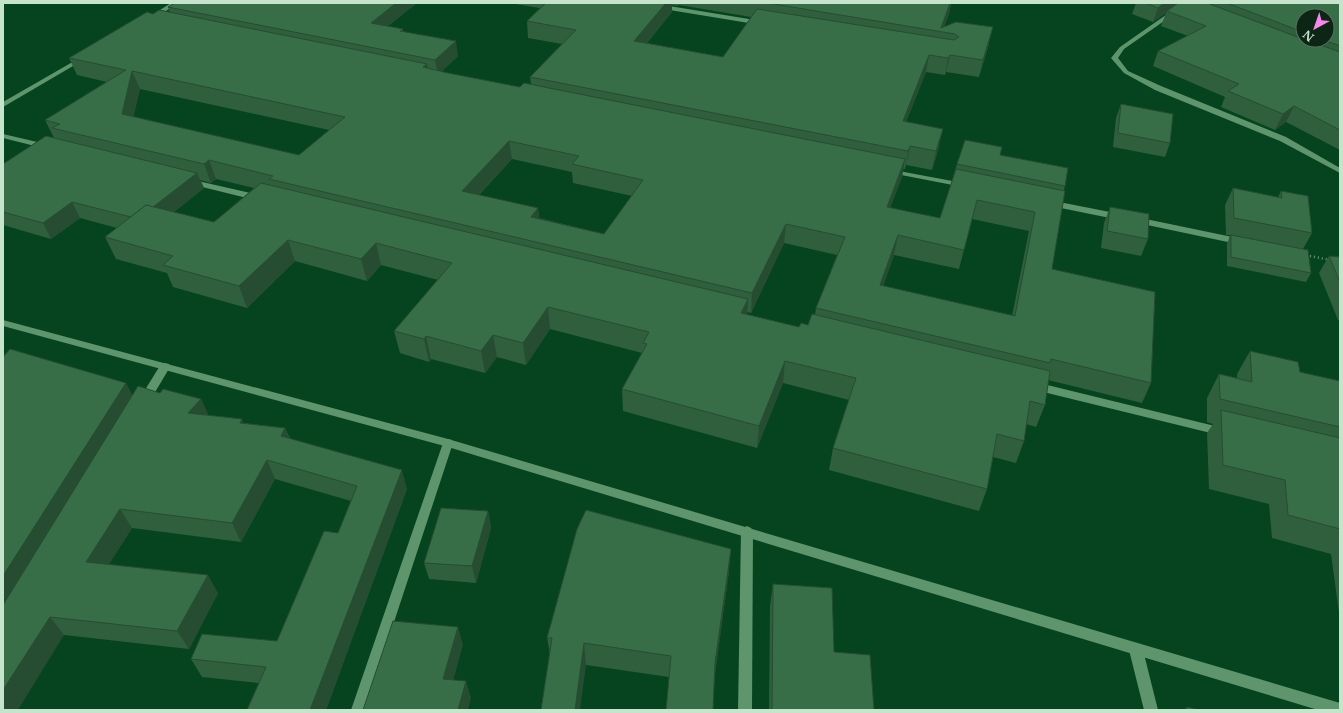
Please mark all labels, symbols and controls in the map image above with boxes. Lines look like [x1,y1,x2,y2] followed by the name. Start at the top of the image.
[1295,8,1335,48] north arrow
[1300,27,1317,44] text: N

